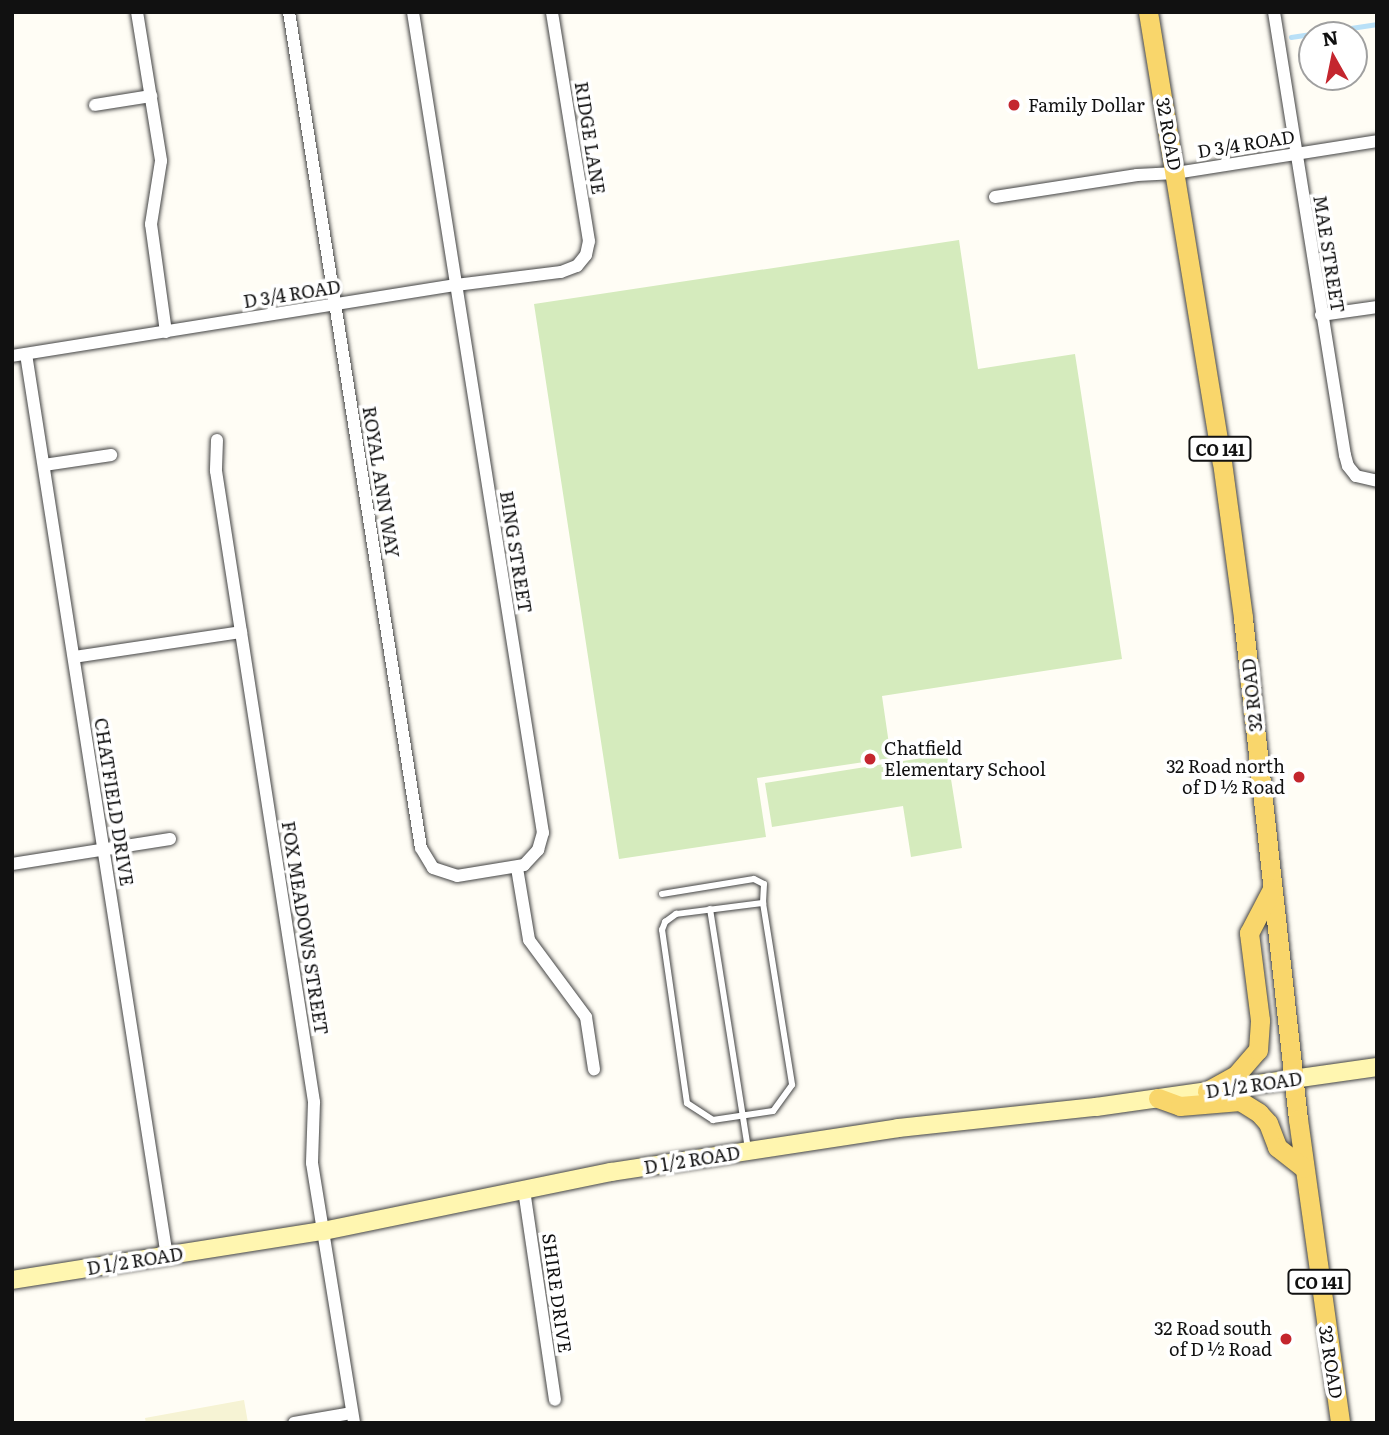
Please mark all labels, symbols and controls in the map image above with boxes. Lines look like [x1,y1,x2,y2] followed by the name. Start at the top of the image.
[1298,21,1368,91] north arrow
[1320,22,1340,52] text: N
[570,80,610,196] street label: RIDGE LANE
[1028,94,1145,116] place label: Family Dollar
[1152,96,1186,172] street label: 32 ROAD
[1006,97,1022,113] marker: Family Dollar
[1196,126,1296,162] street label: D 3/4 ROAD
[1309,194,1349,314] street label: MAE STREET
[242,276,342,312] street label: D 3/4 ROAD
[358,405,404,559] street label: ROYAL ANN WAY
[1187,436,1253,462] road number: CO 141
[496,489,536,615] street label: BING STREET
[1237,657,1267,733] street label: 32 ROAD
[90,716,138,888] street label: CHATFIELD DRIVE
[884,738,1046,780] place label: Chatfield Elementary School
[862,751,878,767] marker: Chatfield Elementary School
[1166,756,1285,798] place label: 32 Road north of D ½ Road
[1291,769,1307,785] marker: 32 Road north of D ½ Road
[277,819,333,1037] street label: FOX MEADOWS STREET
[1204,1068,1304,1102] street label: D 1/2 ROAD
[642,1142,742,1178] street label: D 1/2 ROAD
[538,1232,576,1354] street label: SHIRE DRIVE
[85,1243,185,1279] street label: D 1/2 ROAD
[1286,1270,1352,1294] road number: CO 141
[1154,1318,1272,1360] place label: 32 Road south of D ½ Road
[1315,1324,1347,1400] street label: 32 ROAD
[1278,1331,1294,1347] marker: 32 Road south of D ½ Road

